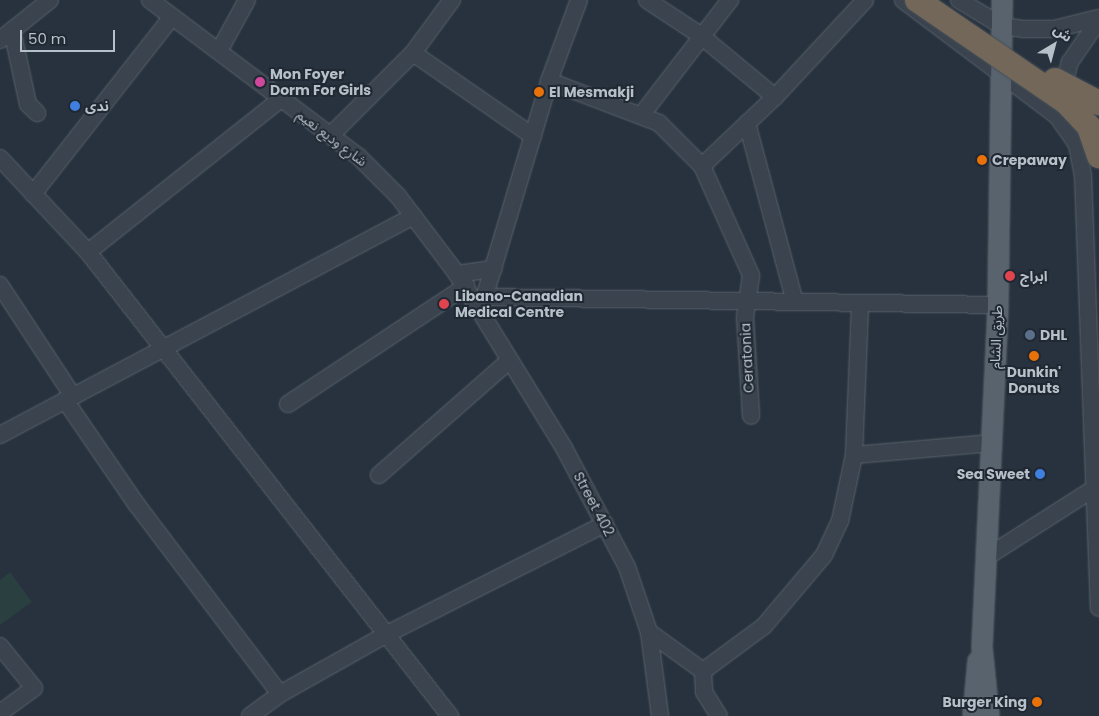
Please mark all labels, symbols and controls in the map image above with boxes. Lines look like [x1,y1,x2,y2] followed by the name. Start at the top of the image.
[1049,19,1077,47] text: ش
[22,20,118,52] scale bar
[1029,20,1079,70] north arrow
[28,28,66,49] text: 50 m
[270,66,371,98] place label: Mon Foyer Dorm For Girls
[254,76,266,88] marker: Mon Foyer Dorm For Girls
[549,84,634,100] place label: El Mesmakji
[533,86,545,98] marker: El Mesmakji
[85,98,109,114] place label: ندى
[69,100,81,112] marker: ندى
[294,106,370,170] street label: شارع وديع نعيم
[992,152,1067,168] place label: Crepaway
[976,154,988,166] marker: Crepaway
[1020,268,1048,284] place label: ابراج
[1004,270,1016,282] marker: ابراج
[455,288,583,321] place label: Libano-Canadian Medical Centre
[437,297,451,311] marker: Libano-Canadian Medical Centre
[986,305,1006,369] street label: طريق الشام
[737,323,757,393] street label: Ceratonia
[1040,327,1067,343] place label: DHL
[1024,329,1036,341] marker: DHL
[1028,350,1040,362] marker: Dunkin' Donuts
[1007,364,1061,397] place label: Dunkin' Donuts
[957,466,1030,482] place label: Sea Sweet
[1034,468,1046,480] marker: Sea Sweet
[570,469,618,539] street label: Street 402
[942,694,1027,710] place label: Burger King
[1031,696,1043,708] marker: Burger King

